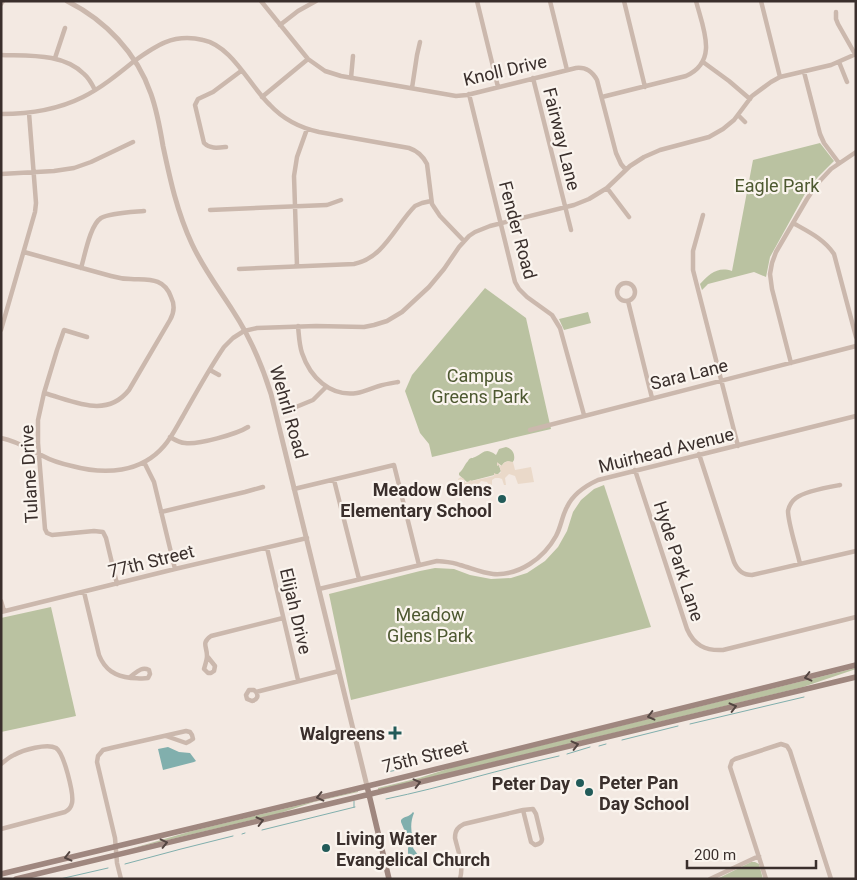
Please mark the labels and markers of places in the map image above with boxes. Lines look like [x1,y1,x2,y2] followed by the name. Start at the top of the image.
[340,479,492,521] place label: Meadow Glens Elementary School
[496,493,508,505] marker: Meadow Glens Elementary School
[300,723,385,744] place label: Walgreens
[389,727,401,739] marker: Walgreens
[599,772,689,814] place label: Peter Pan Day School
[492,773,571,794] place label: Peter Day
[574,777,586,789] marker: Peter Day
[583,786,595,798] marker: Peter Pan Day School
[336,828,490,870] place label: Living Water Evangelical Church
[320,842,332,854] marker: Living Water Evangelical Church

